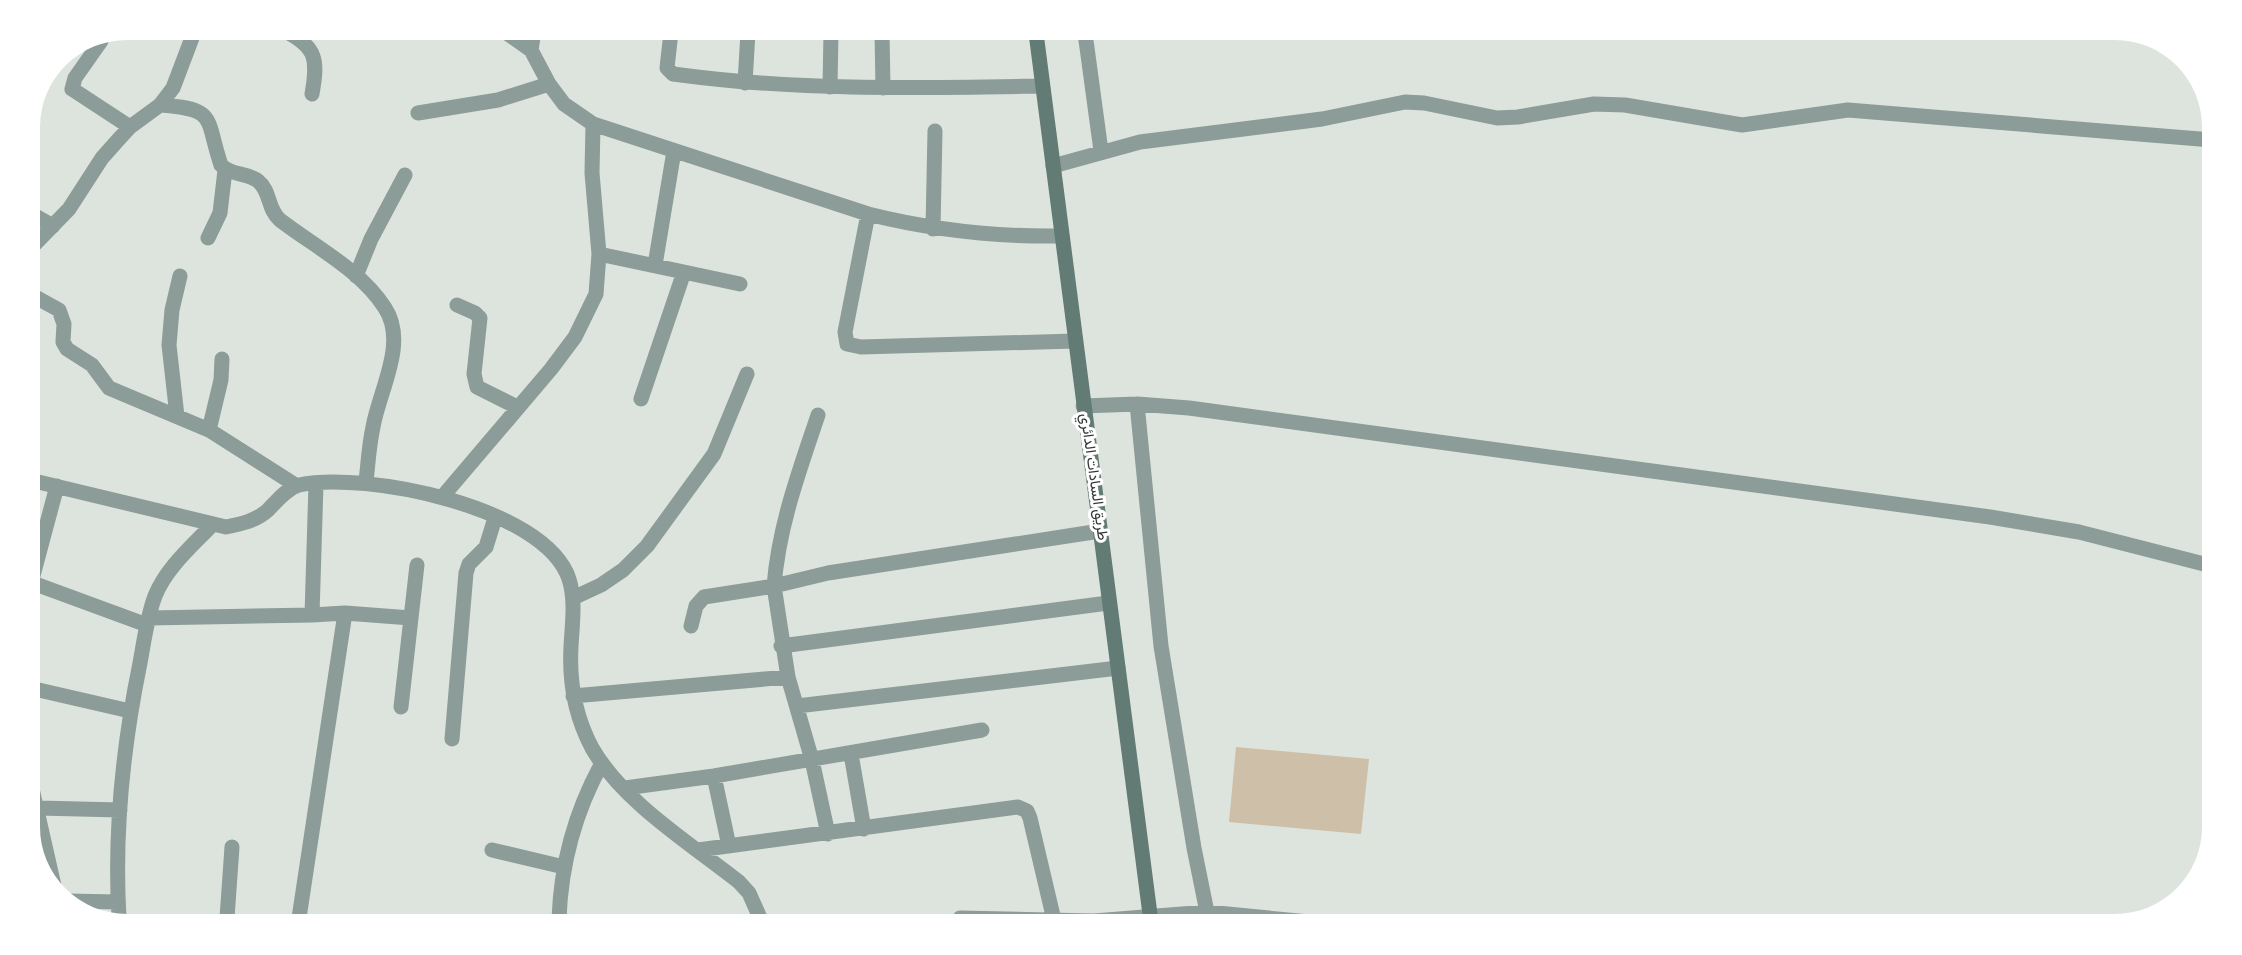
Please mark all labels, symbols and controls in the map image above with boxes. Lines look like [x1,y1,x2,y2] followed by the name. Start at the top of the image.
[1073,412,1113,542] street label: طريق السادات الدائري

